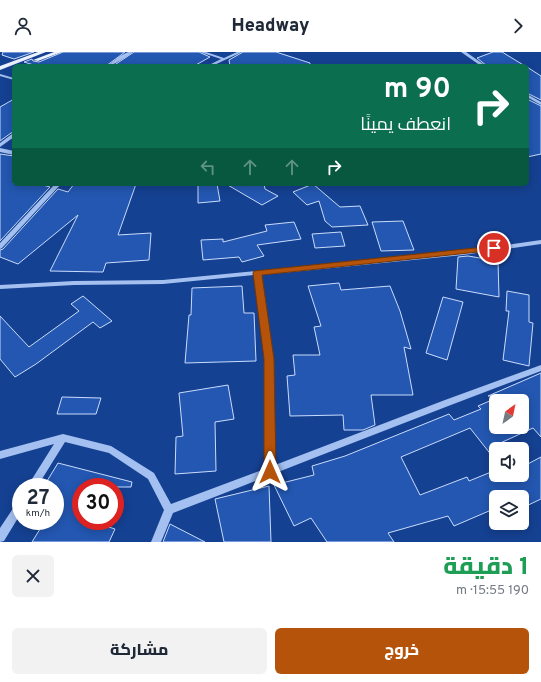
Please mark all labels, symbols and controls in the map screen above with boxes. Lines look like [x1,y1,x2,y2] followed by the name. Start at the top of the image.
[12,15,34,37] icon: person
[232,15,309,38] text: Headway
[507,15,529,37] icon: forward
[384,72,451,108] text: 90 m
[465,80,517,132] icon: right
[360,114,451,137] text: انعطف يمينًا
[197,156,219,178] icon: left
[239,156,261,178] icon: ahead
[281,156,303,178] icon: ahead
[323,156,345,178] icon: right
[477,231,511,265] pin
[483,237,505,259] icon: arrive
[489,394,529,434] north arrow
[489,394,529,530] map controls
[489,442,529,482] button: sound
[249,451,291,493] position arrow
[72,478,124,530] speed limit sign: 30
[27,486,49,512] text: 27
[489,490,529,530] button: layers
[26,507,50,520] text: km/h
[443,553,529,583] text: 1 دقيقة
[12,555,54,597] button: close
[456,583,529,599] text: 190 m · 15:55
[12,628,267,674] button: مشاركة
[275,628,529,674] button: خروج

